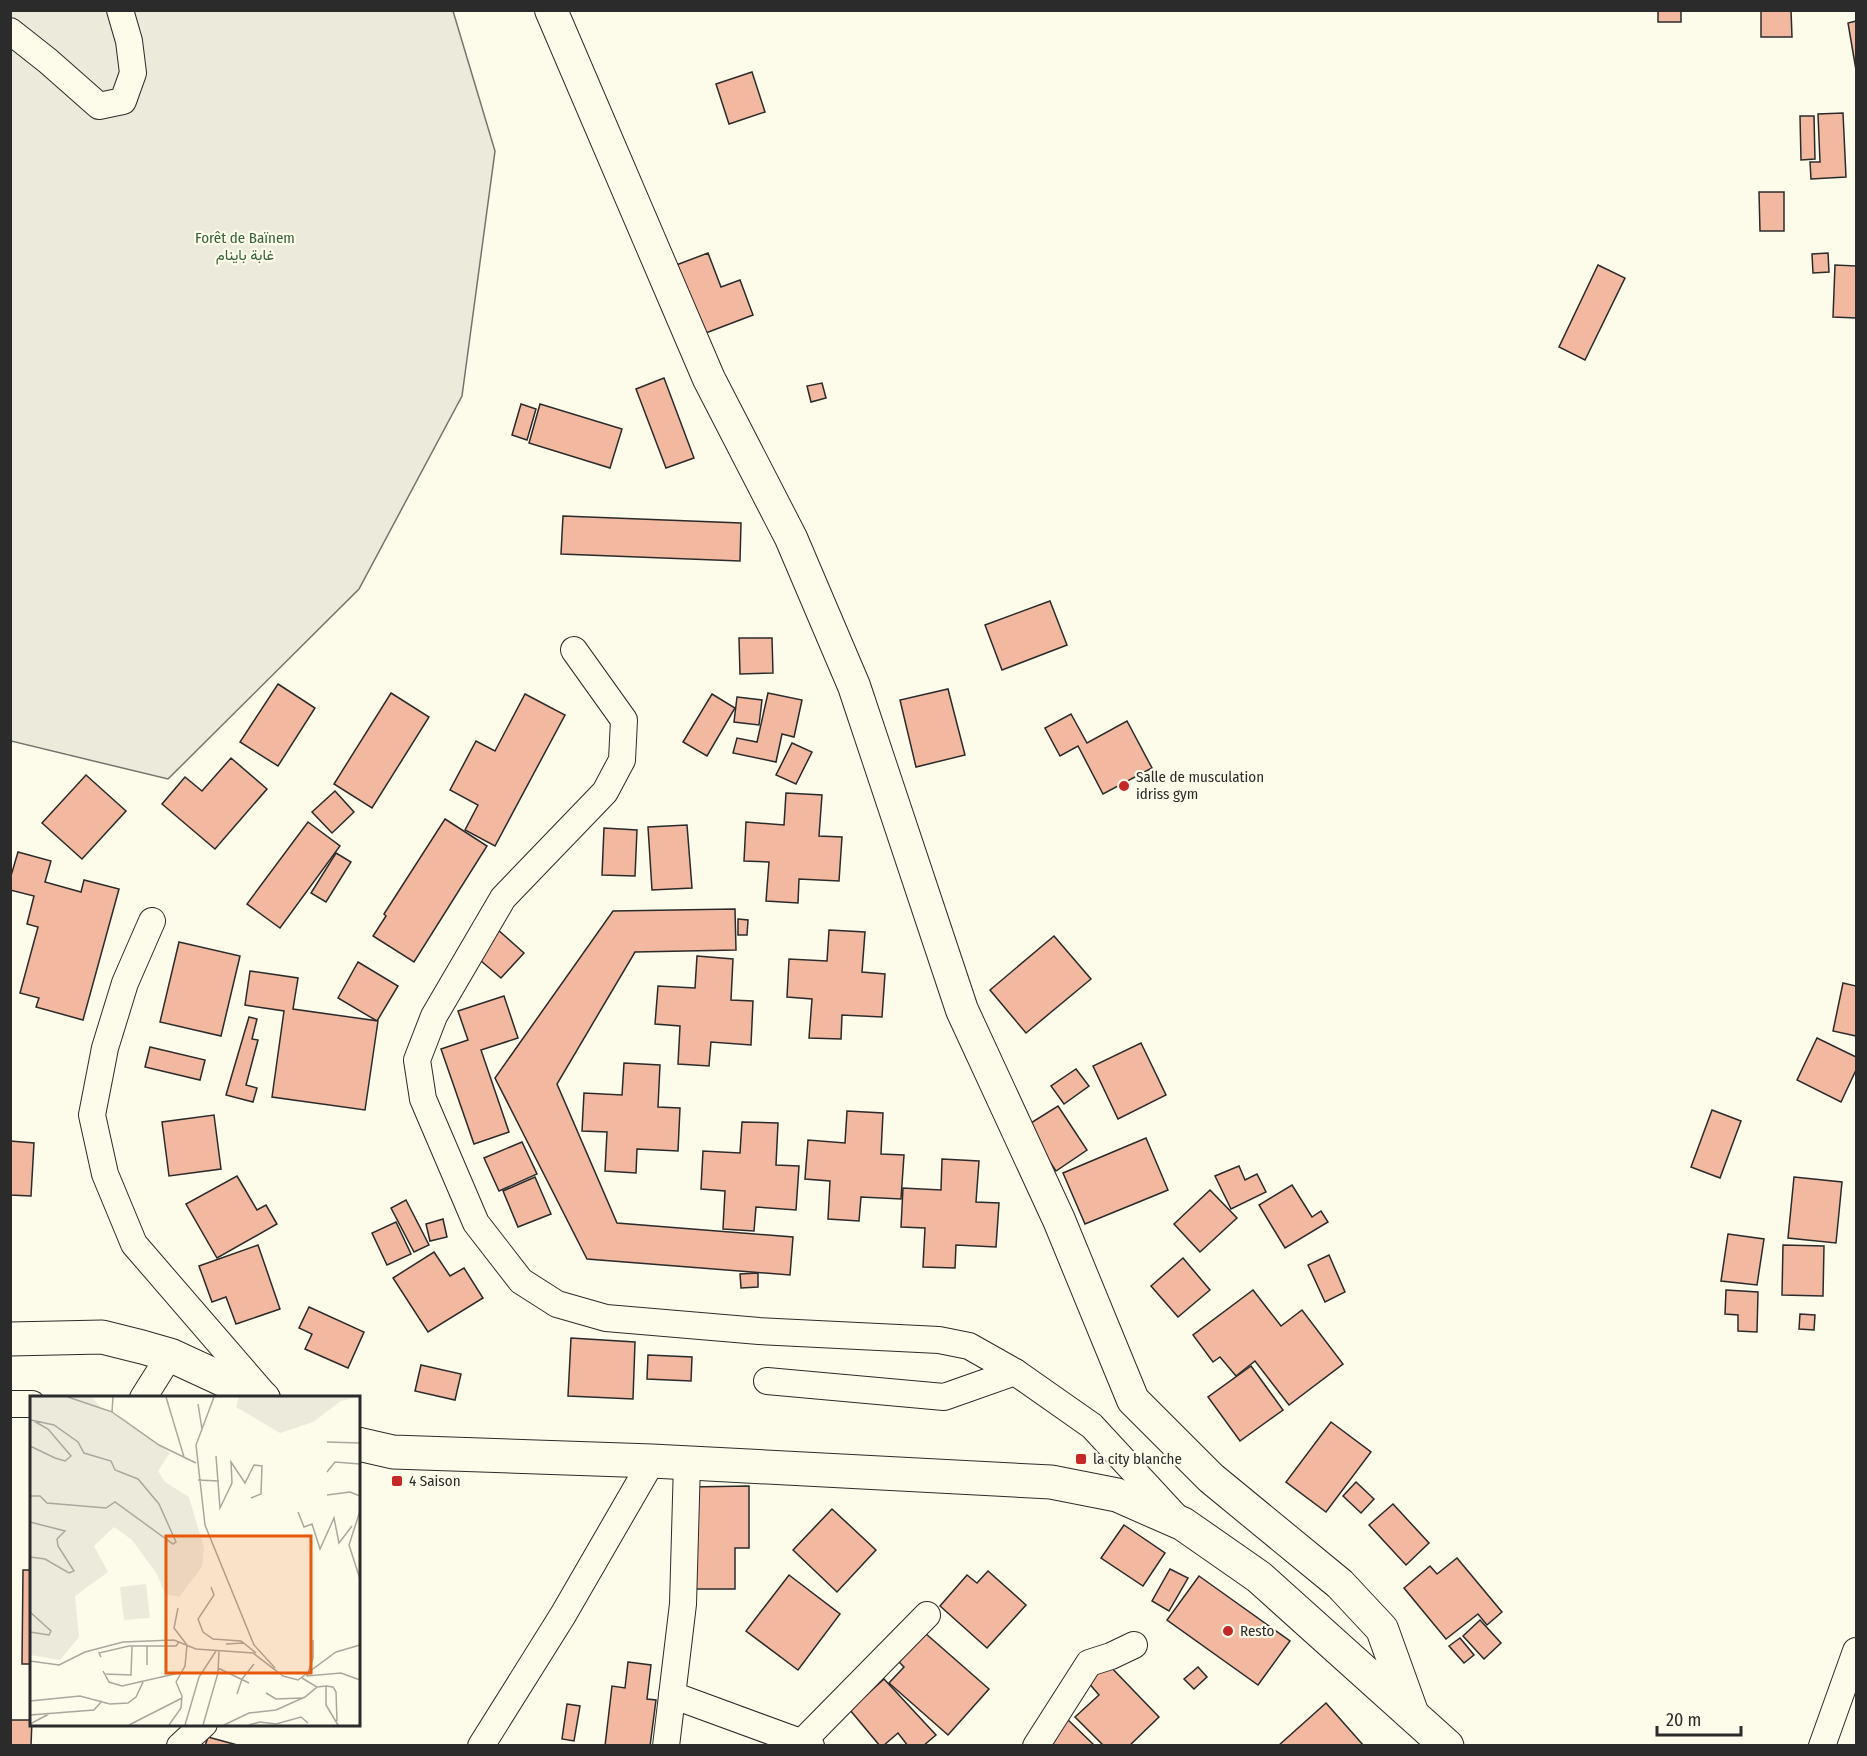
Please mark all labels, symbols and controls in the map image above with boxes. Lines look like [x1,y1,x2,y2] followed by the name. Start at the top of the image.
[195,229,295,265] park label: Forêt de Baïnem غابة باينام
[1136,768,1264,803] place label: Salle de musculation idriss gym
[1117,779,1131,793] marker: Salle de musculation idriss gym
[30,1396,360,1726] inset map
[1093,1450,1182,1468] place label: la city blanche
[1074,1452,1088,1466] marker: la city blanche
[409,1472,461,1490] place label: 4 Saison
[390,1474,404,1488] marker: 4 Saison
[1240,1622,1274,1640] place label: Resto
[1221,1624,1235,1638] marker: Resto
[1657,1699,1741,1737] scale bar
[1666,1709,1701,1731] text: 20 m

